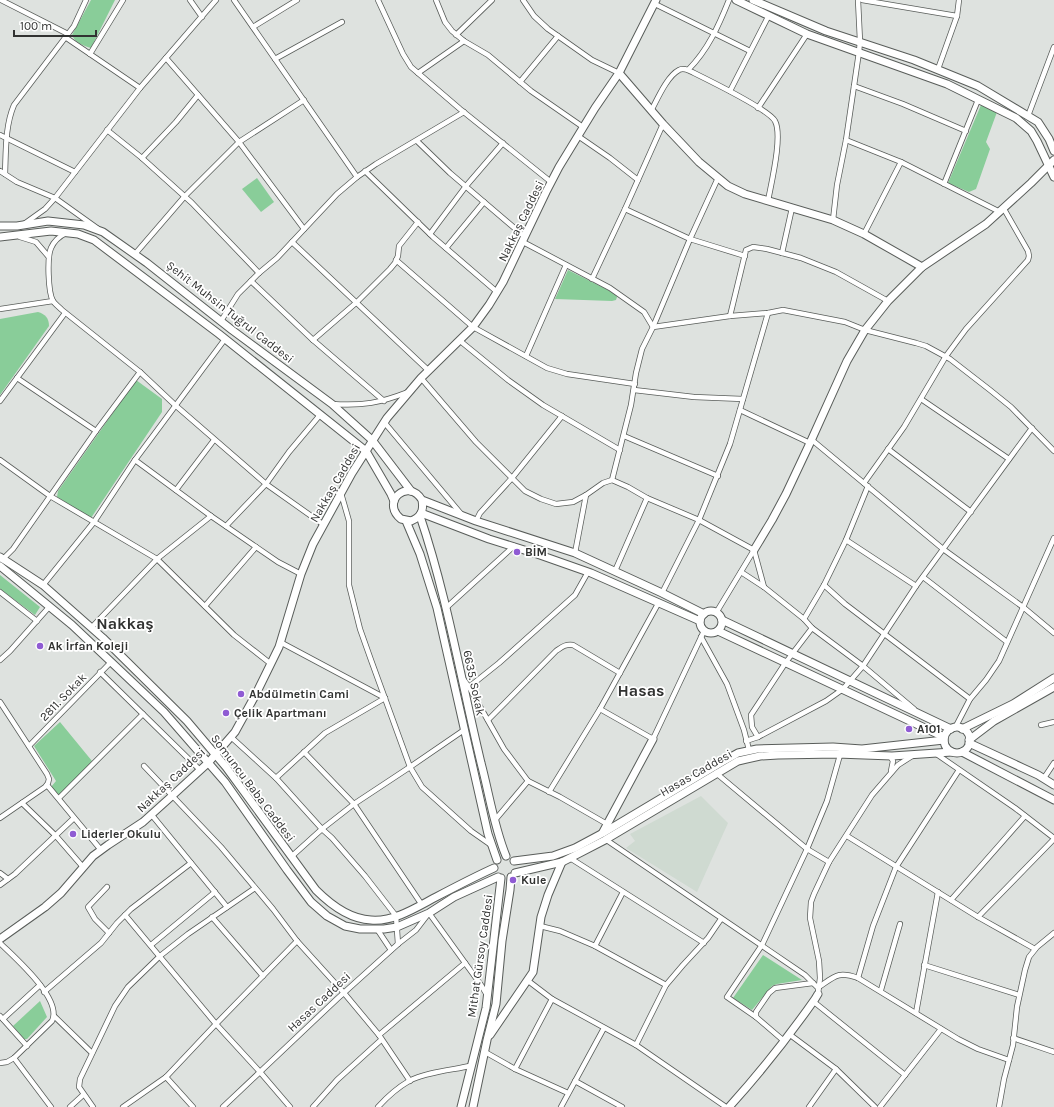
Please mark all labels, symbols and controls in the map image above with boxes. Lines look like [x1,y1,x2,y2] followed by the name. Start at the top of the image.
[14,12,96,38] scale bar
[20,19,52,33] text: 100 m
[495,178,547,264] street label: Nakkaş Caddesi
[164,258,296,366] street label: Şehit Muhsin Tuğrul Caddesi
[307,441,363,525] street label: Nakkaş Caddesi
[525,545,547,559] place label: BİM
[512,547,522,557] marker: BİM
[96,614,154,633] district label: Nakkaş
[48,639,129,653] place label: Ak İrfan Koleji
[35,641,45,651] marker: Ak İrfan Koleji
[460,649,488,717] street label: 6635. Sokak
[37,670,89,724] street label: 2811. Sokak
[618,681,664,700] district label: Hasas
[249,687,349,701] place label: Abdülmetin Cami
[236,689,246,699] marker: Abdülmetin Cami
[234,706,327,720] place label: Çelik Apartmanı
[221,708,231,718] marker: Çelik Apartmanı
[917,722,941,736] place label: A101
[904,724,914,734] marker: A101
[208,732,298,844] street label: Somuncu Baba Caddesi
[134,745,208,815] street label: Nakkaş Caddesi
[657,747,735,799] street label: Hasas Caddesi
[81,827,161,841] place label: Liderler Okulu
[68,829,78,839] marker: Liderler Okulu
[521,873,546,887] place label: Kule
[508,875,518,885] marker: Kule
[464,893,496,1019] street label: Mithat Gürsoy Caddesi
[285,969,353,1035] street label: Hasas Caddesi

